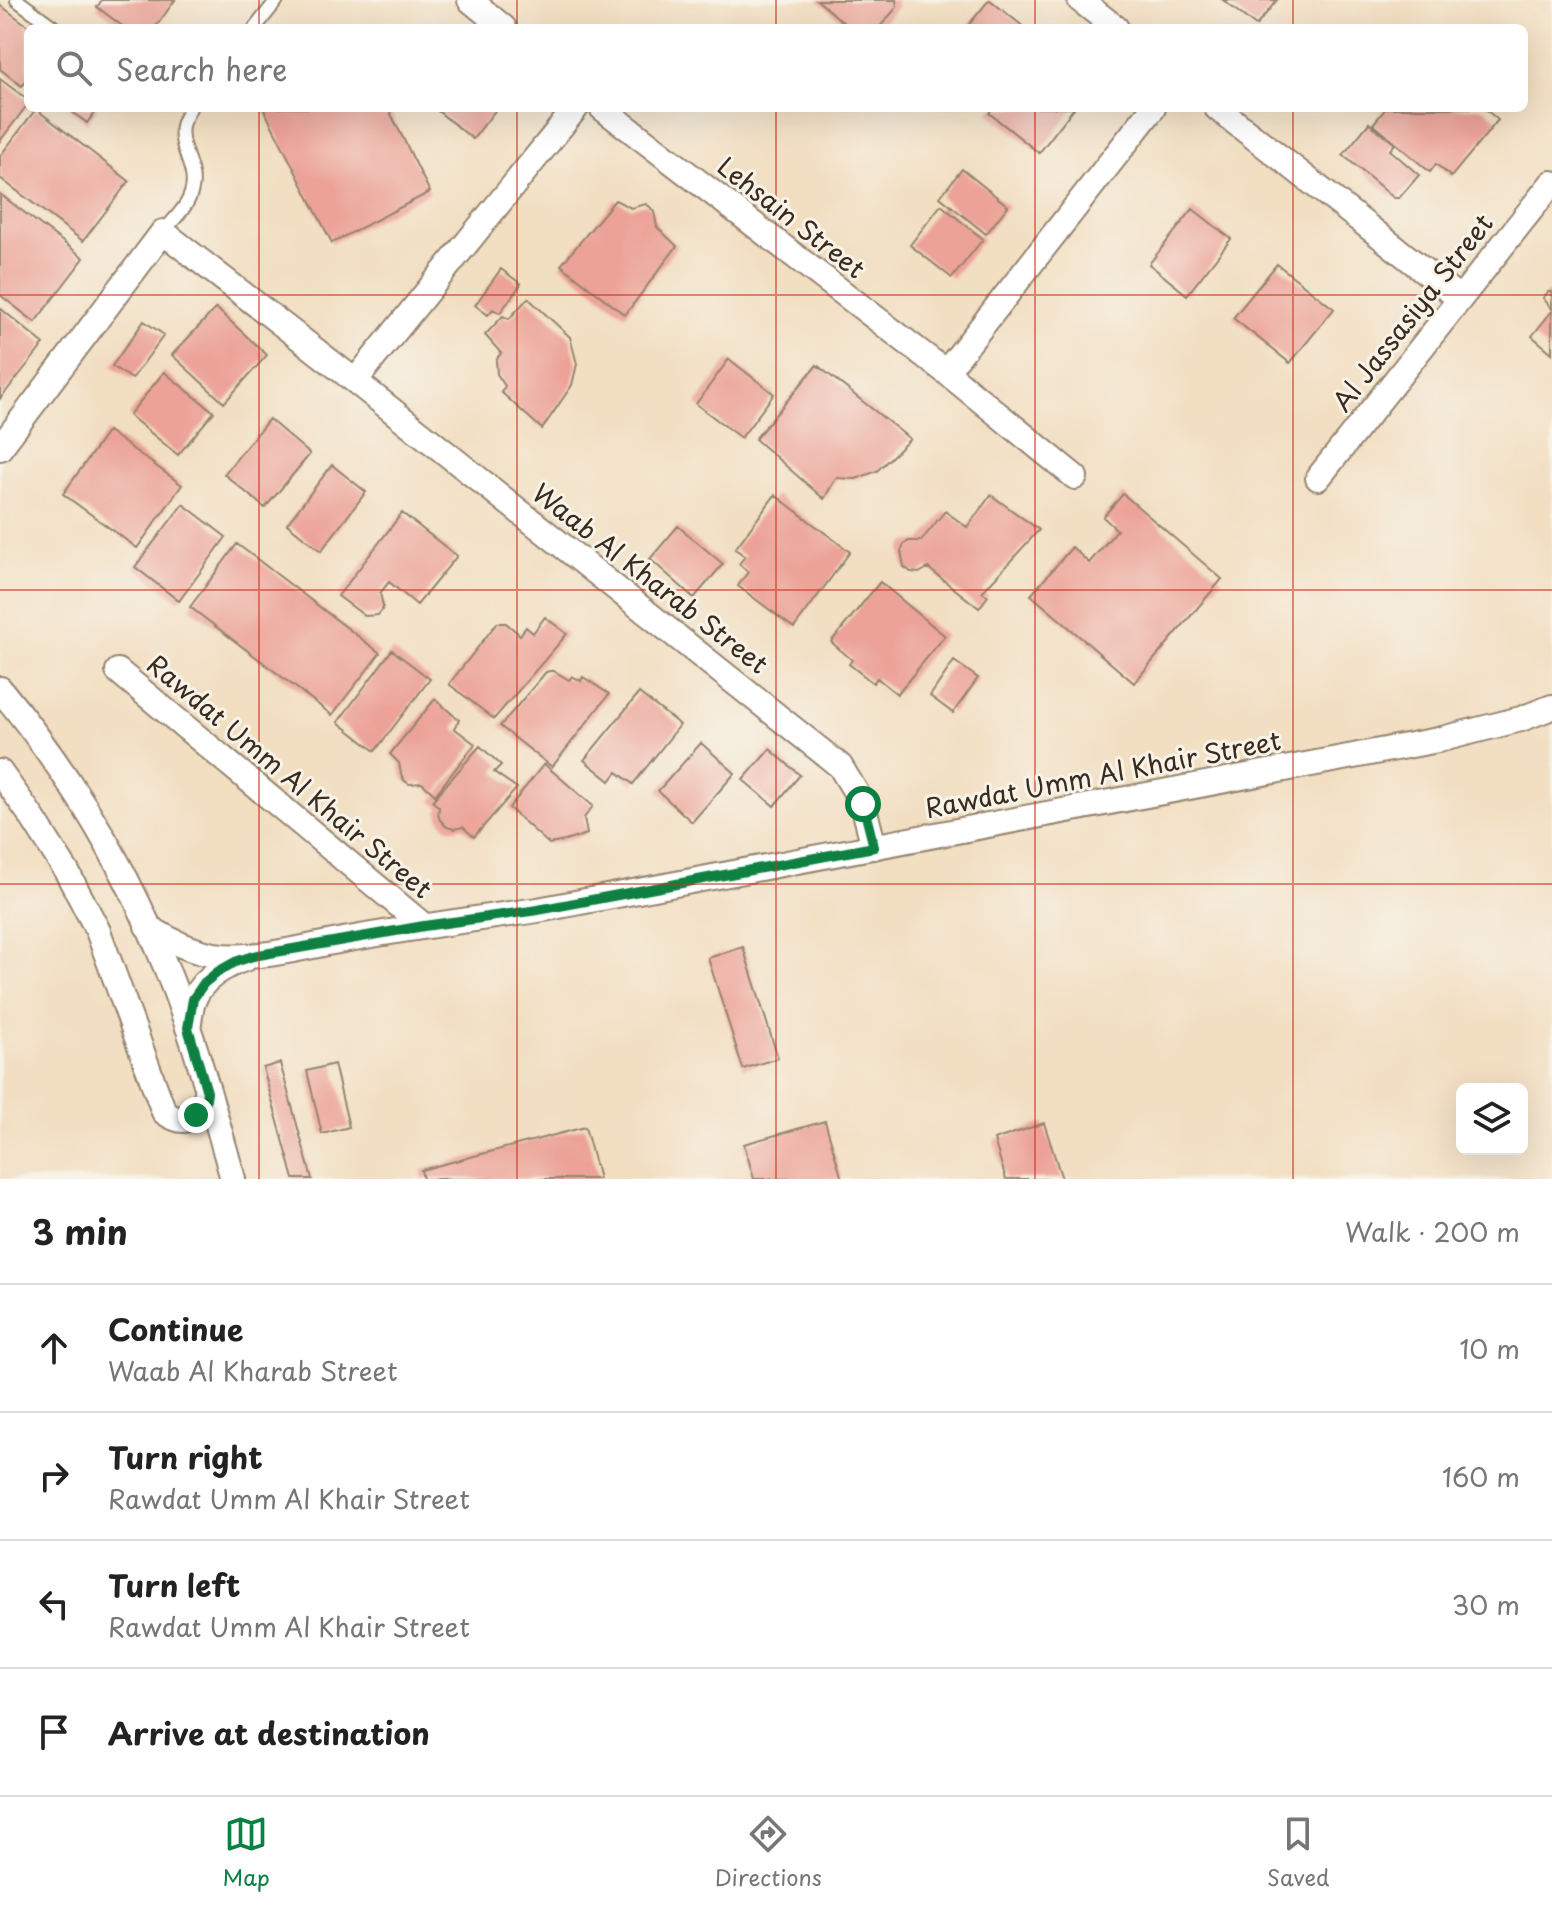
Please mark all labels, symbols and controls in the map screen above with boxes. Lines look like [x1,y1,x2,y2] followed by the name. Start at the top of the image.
[24,24,1528,112] search box
[52,46,96,90] icon: search
[116,46,288,91] text: Search here
[710,147,874,287] street label: Lehsain Street
[1322,205,1502,419] street label: Al Jassasiya Street
[525,473,777,682] street label: Waab Al Kharab Street
[139,645,441,907] street label: Rawdat Umm Al Khair Street
[921,720,1284,827] street label: Rawdat Umm Al Khair Street
[845,786,881,822] route start
[1456,1083,1528,1155] map controls
[1456,1083,1528,1155] button: layers
[178,1097,214,1133] route end
[32,1205,128,1257] text: 3 min
[1345,1212,1520,1251] text: Walk · 200 m
[108,1306,243,1351] text: Continue
[32,1326,76,1370] icon: ahead
[1459,1329,1520,1368] text: 10 m
[108,1351,398,1390] text: Waab Al Kharab Street
[108,1434,263,1479] text: Turn right
[32,1454,76,1498] icon: right
[1442,1457,1520,1496] text: 160 m
[108,1479,470,1518] text: Rawdat Umm Al Khair Street
[108,1562,240,1607] text: Turn left
[32,1582,76,1626] icon: left
[1452,1585,1520,1624] text: 30 m
[108,1607,470,1646] text: Rawdat Umm Al Khair Street
[32,1710,76,1754] icon: arrive
[108,1710,430,1755] text: Arrive at destination
[223,1812,270,1893] tab: Map
[715,1812,822,1893] tab: Directions
[1267,1812,1329,1893] tab: Saved

